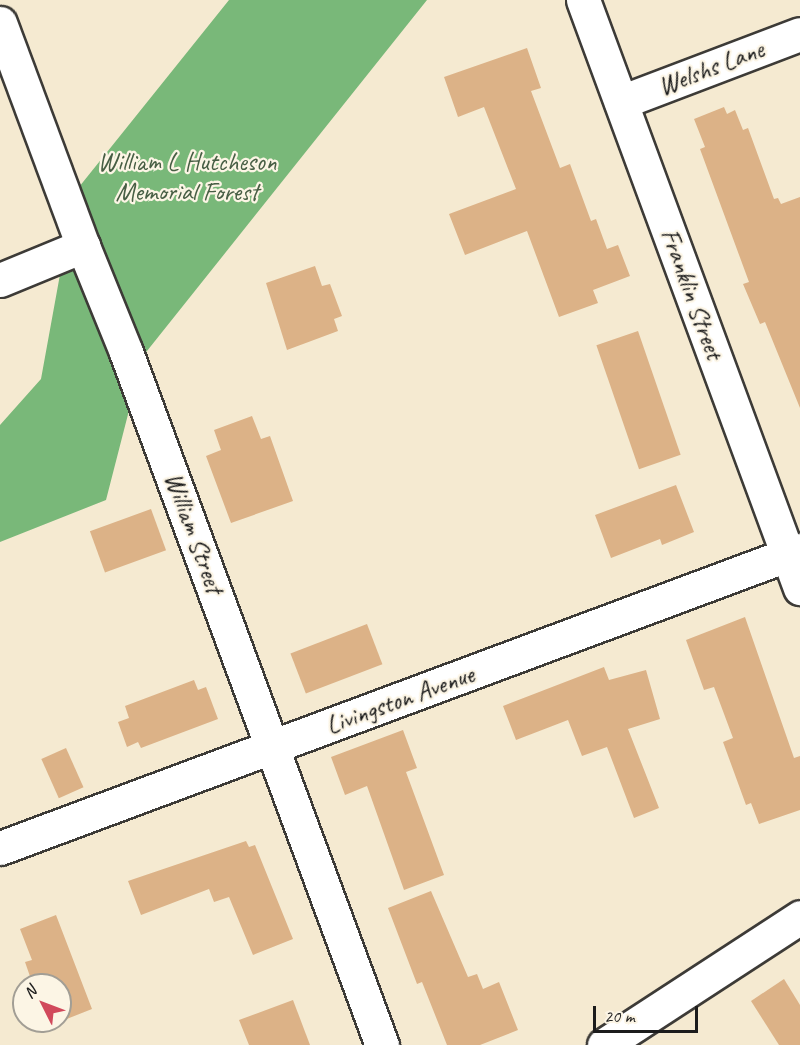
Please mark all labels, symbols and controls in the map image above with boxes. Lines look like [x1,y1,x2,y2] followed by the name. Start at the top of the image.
[654,34,768,102] street label: Welshs Lane
[98,146,276,207] park label: William L Hutcheson Memorial Forest
[654,224,730,364] street label: Franklin Street
[158,468,230,598] street label: William Street
[322,659,478,741] street label: Livingston Avenue
[12,973,72,1033] north arrow
[19,982,41,1003] text: N
[596,994,701,1032] scale bar
[604,1005,635,1027] text: 20 m

